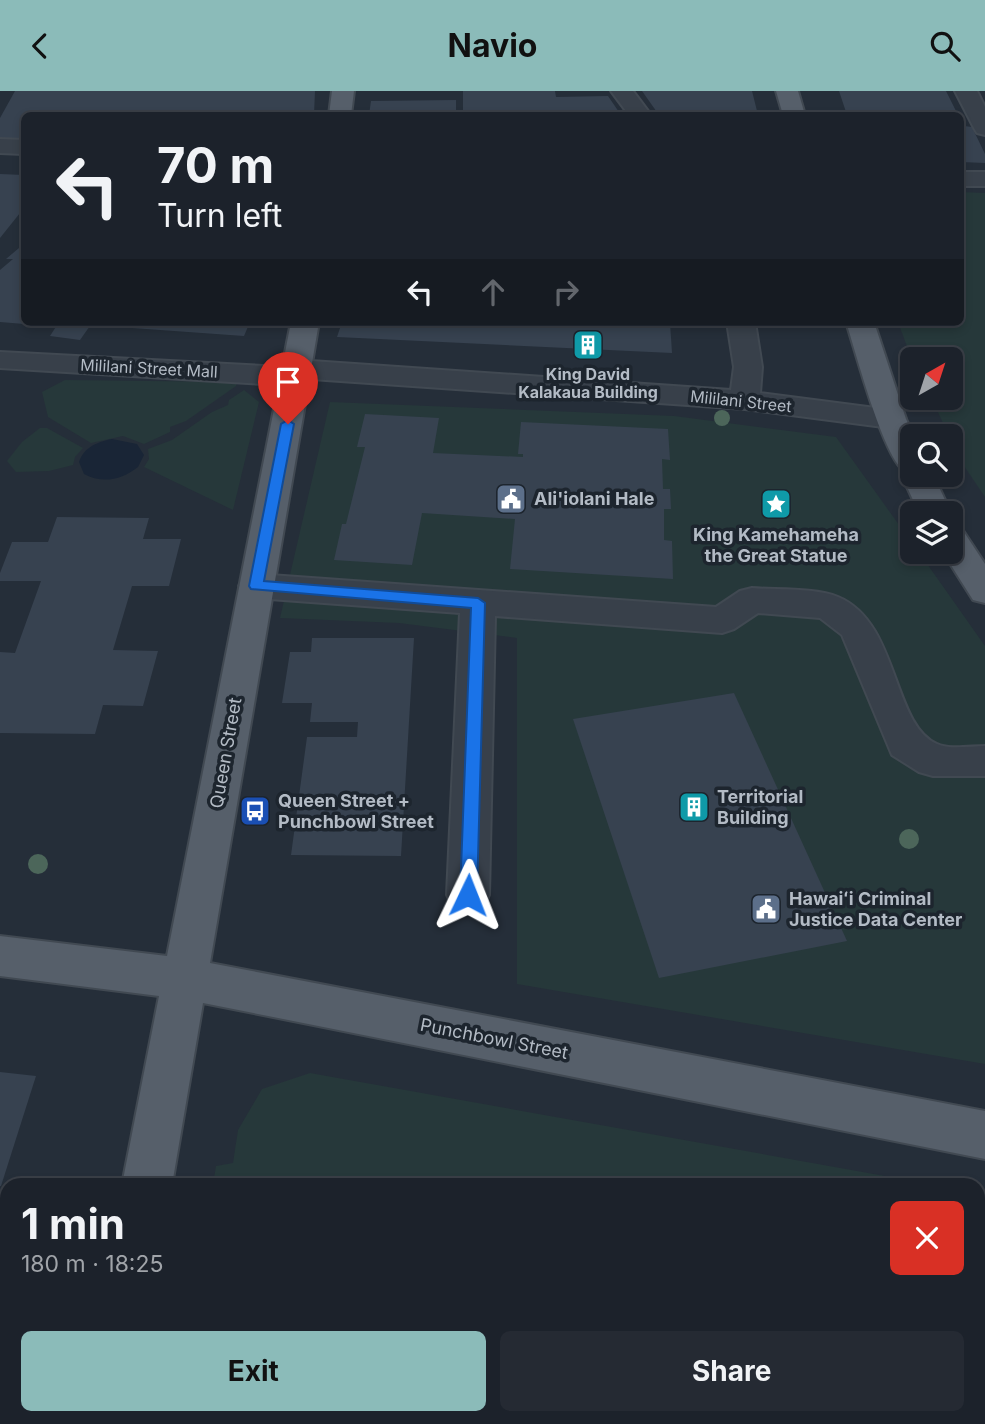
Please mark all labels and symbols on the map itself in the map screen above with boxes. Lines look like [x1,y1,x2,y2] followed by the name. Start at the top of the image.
[571,328,605,362] building icon: King David Kalakaua Building
[900,347,962,409] north arrow
[258,352,318,424] pin
[80,354,218,382] street label: Mililani Street Mall
[518,364,658,402] place label: King David Kalakaua Building
[689,386,793,416] street label: Mililani Street
[494,482,528,516] public building icon: Ali'iolani Hale
[759,487,793,521] place icon: King Kamehameha the Great Statue
[534,488,655,509] place label: Ali'iolani Hale
[693,524,859,566] place label: King Kamehameha the Great Statue
[205,696,246,810] street label: Queen Street
[717,786,803,828] place label: Territorial Building
[278,790,434,832] place label: Queen Street + Punchbowl Street
[677,790,711,824] building icon: Territorial Building
[238,794,272,828] bus stop icon: Queen Street + Punchbowl Street
[431,858,505,932] position arrow
[789,888,962,930] place label: Hawaiʻi Criminal Justice Data Center
[749,892,783,926] public building icon: Hawaiʻi Criminal Justice Data Center
[418,1014,570,1063] street label: Punchbowl Street

